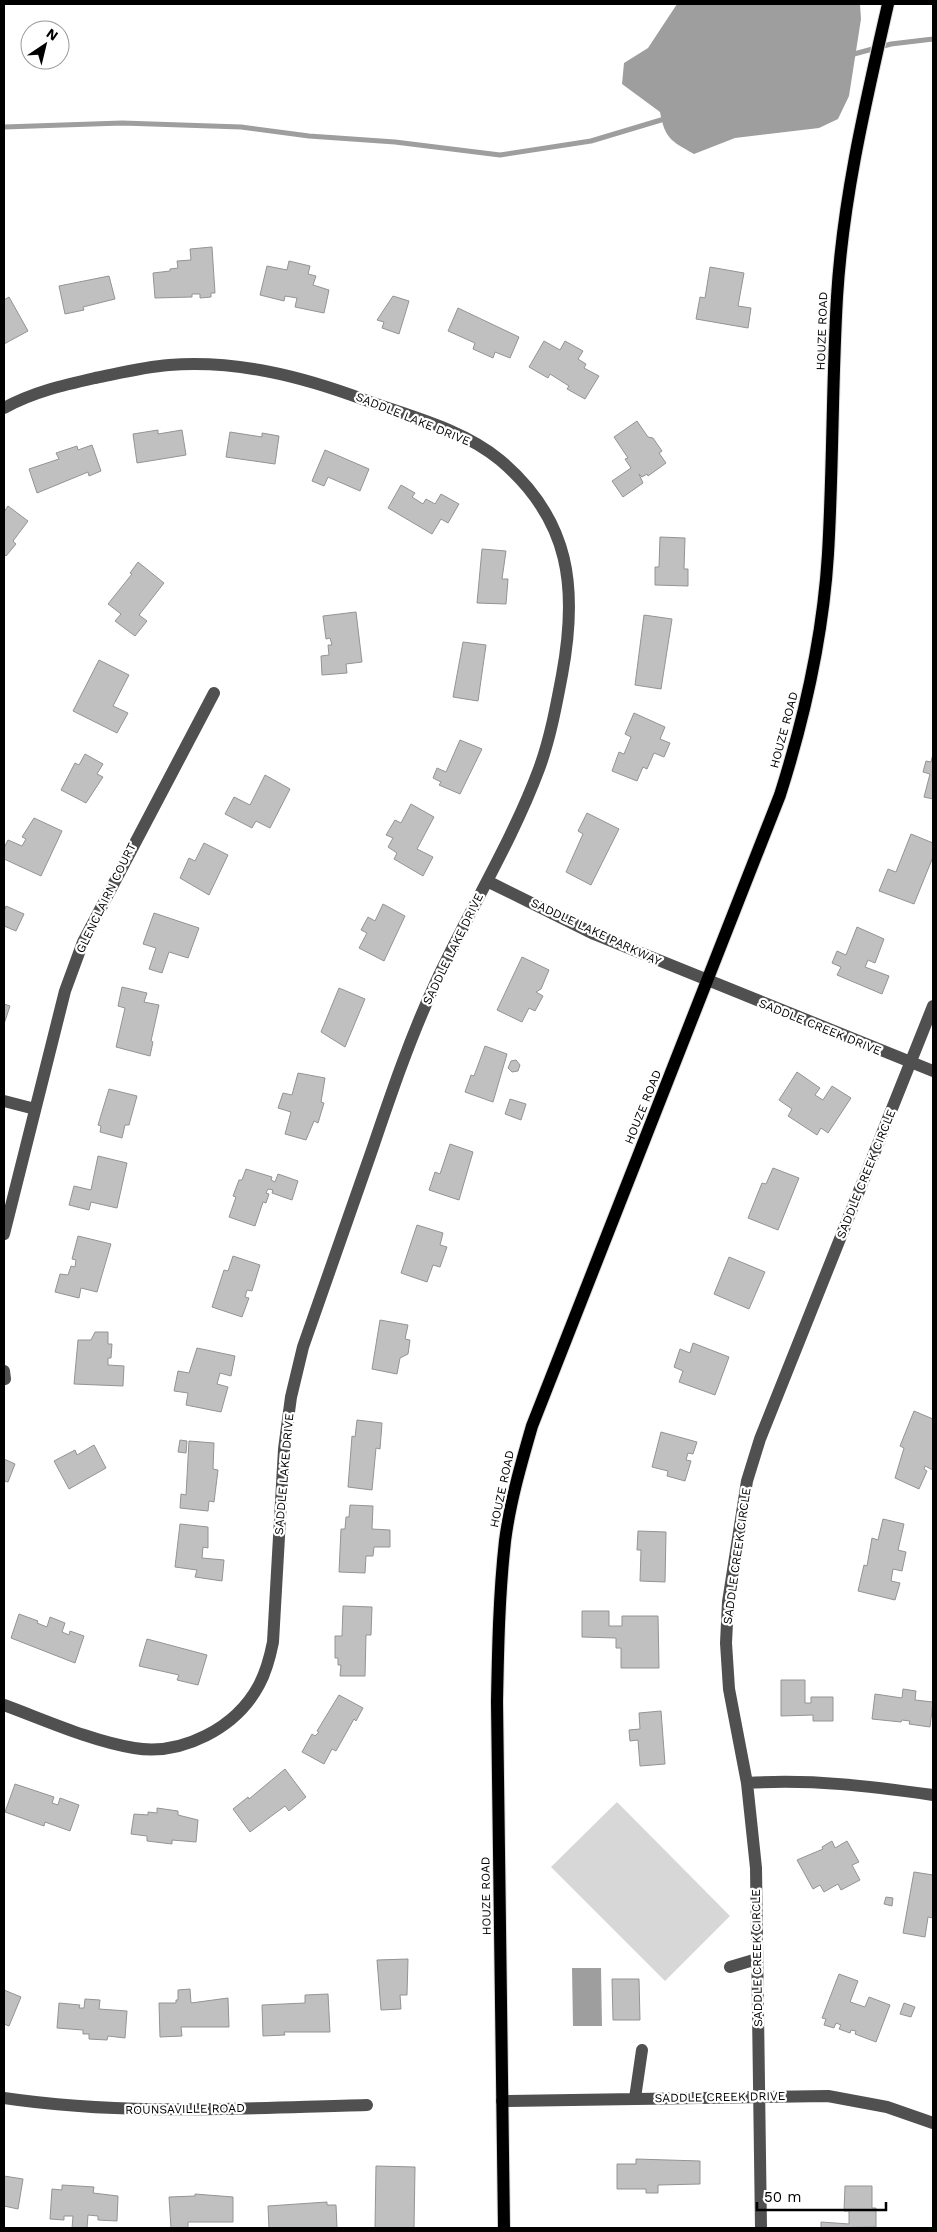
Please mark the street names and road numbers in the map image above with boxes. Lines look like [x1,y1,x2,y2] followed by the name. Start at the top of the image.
[814,291,830,371] street label: HOUZE ROAD
[354,390,473,448] street label: SADDLE LAKE DRIVE
[767,690,801,770] street label: HOUZE ROAD
[73,841,139,955] street label: GLENCLAIRN COURT
[420,891,486,1007] street label: SADDLE LAKE DRIVE
[529,896,663,968] street label: SADDLE LAKE PARKWAY
[757,996,884,1058] street label: SADDLE CREEK DRIVE
[622,1068,664,1146] street label: HOUZE ROAD
[834,1107,898,1241] street label: SADDLE CREEK CIRCLE
[272,1412,296,1535] street label: SADDLE LAKE DRIVE
[487,1449,517,1529] street label: HOUZE ROAD
[720,1486,754,1625] street label: SADDLE CREEK CIRCLE
[478,1856,494,1936] street label: HOUZE ROAD
[749,1889,765,2027] street label: SADDLE CREEK CIRCLE
[655,2089,786,2105] street label: SADDLE CREEK DRIVE
[125,2101,245,2117] street label: ROUNSAVILLE ROAD

